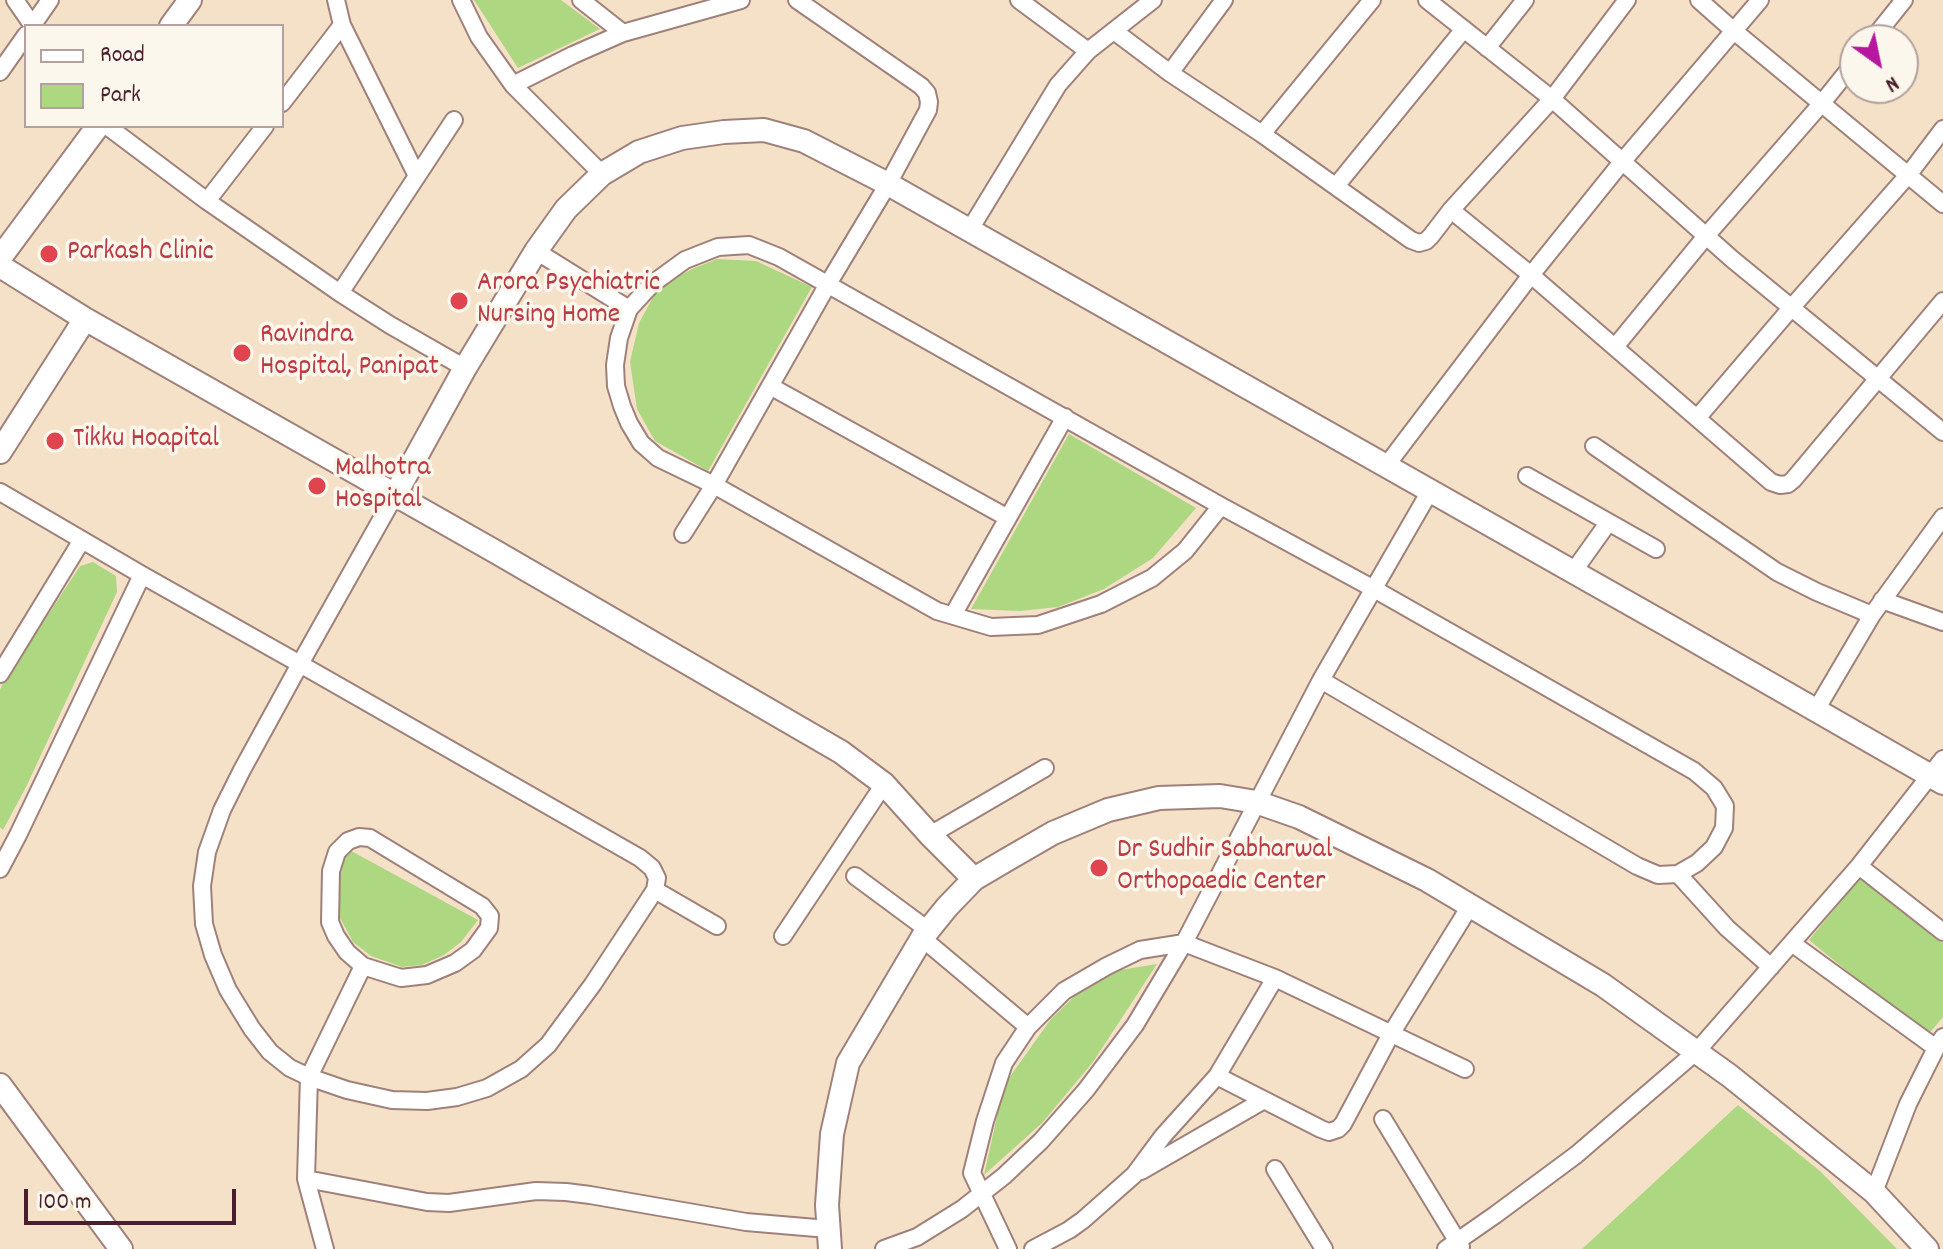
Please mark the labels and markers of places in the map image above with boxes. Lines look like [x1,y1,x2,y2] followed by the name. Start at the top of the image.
[67,237,214,271] place label: Parkash Clinic
[38,243,60,265] marker: Parkash Clinic
[477,268,660,334] place label: Arora Psychiatric Nursing Home
[448,290,470,312] marker: Arora Psychiatric Nursing Home
[260,320,439,386] place label: Ravindra Hospital, Panipat
[231,342,253,364] marker: Ravindra Hospital, Panipat
[73,424,219,458] place label: Tikku Hoapital
[44,430,66,452] marker: Tikku Hoapital
[335,453,430,519] place label: Malhotra Hospital
[306,475,328,497] marker: Malhotra Hospital
[1117,835,1332,901] place label: Dr Sudhir Sabharwal Orthopaedic Center
[1088,857,1110,879] marker: Dr Sudhir Sabharwal Orthopaedic Center

